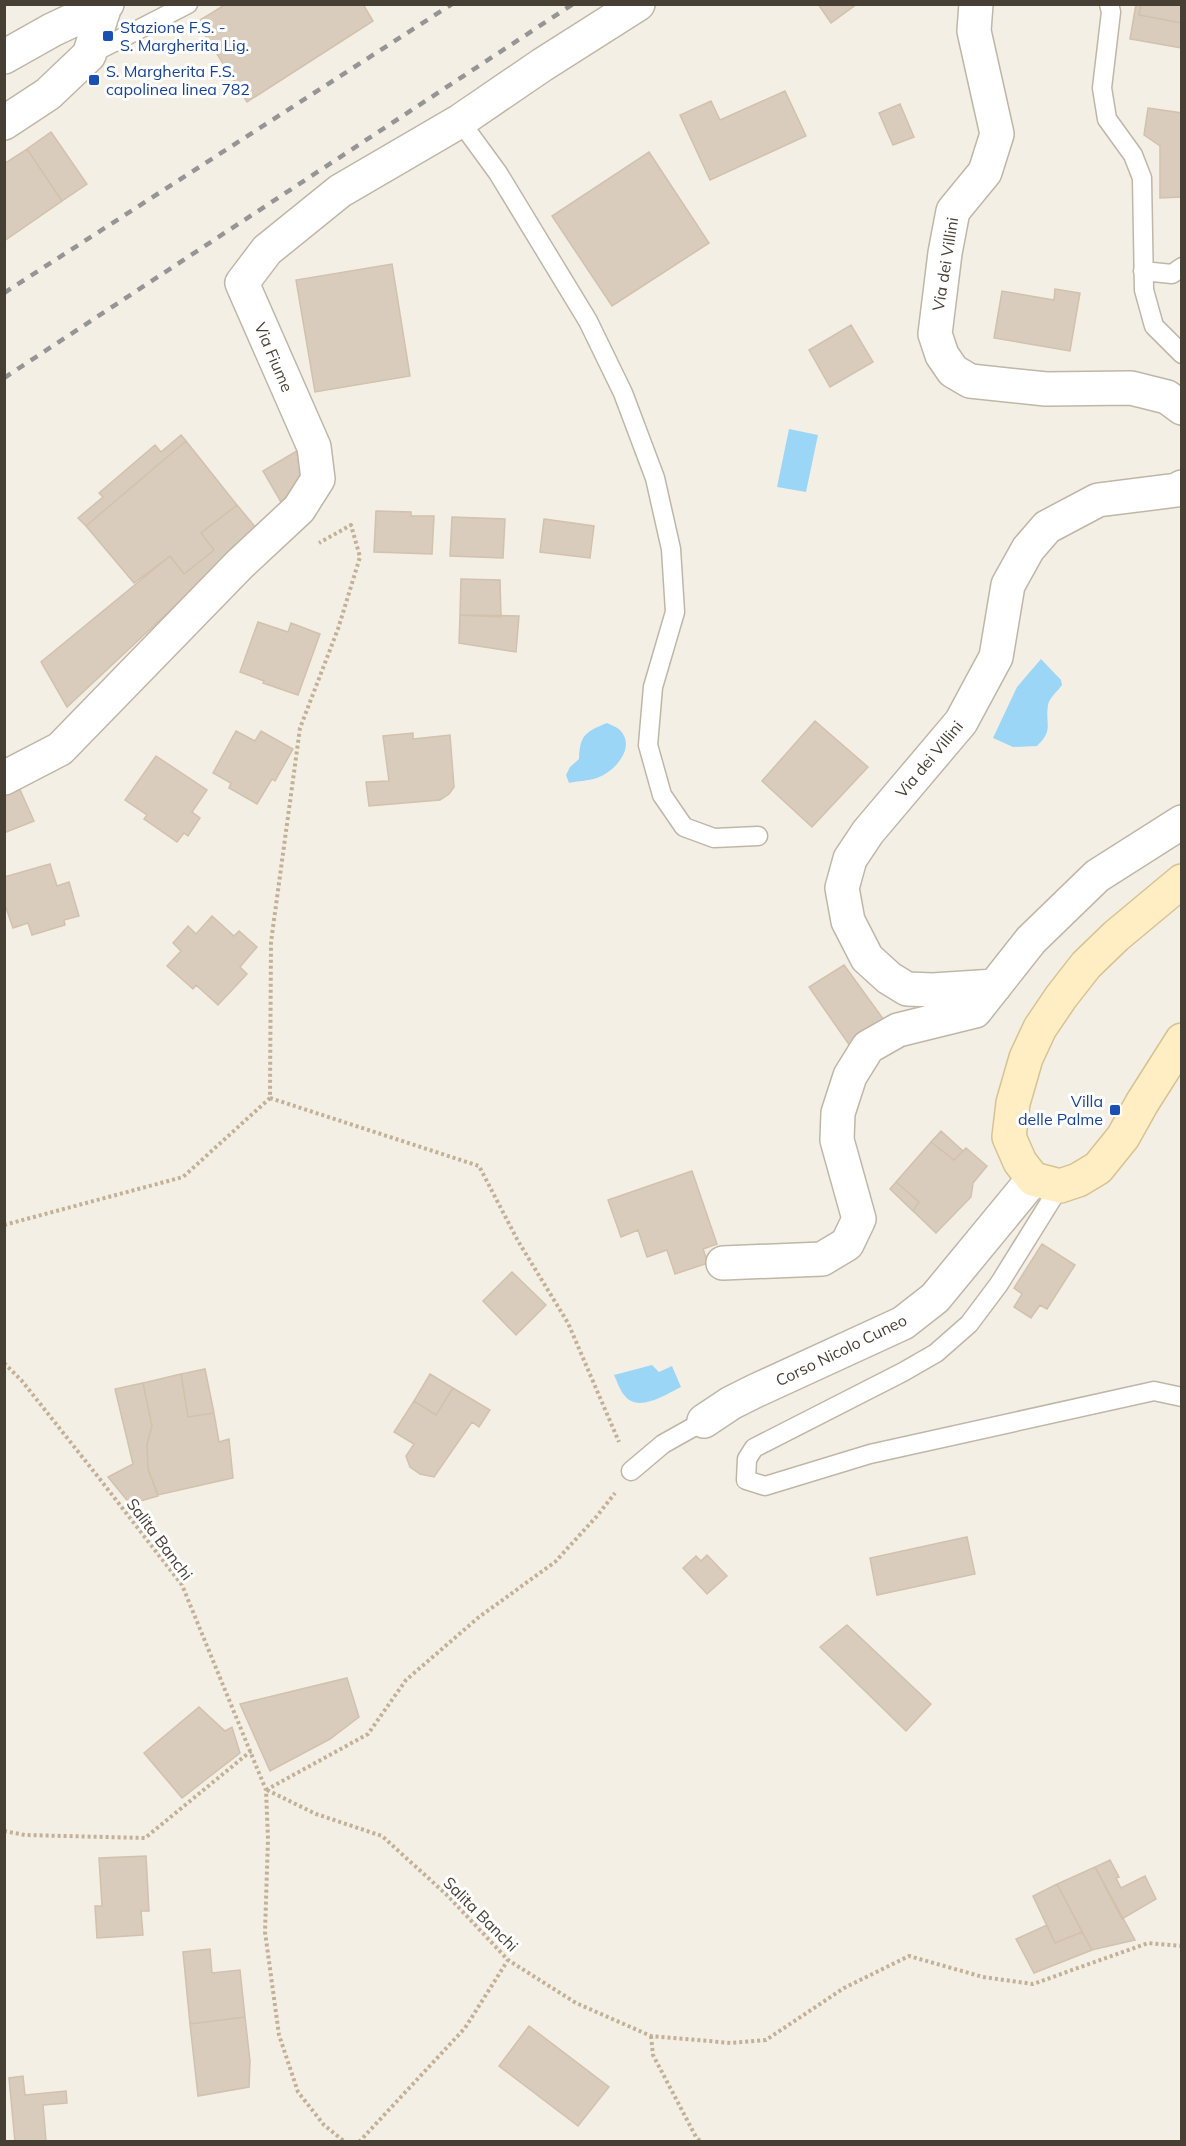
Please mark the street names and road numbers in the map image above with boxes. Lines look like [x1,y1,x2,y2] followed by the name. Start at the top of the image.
[928,216,962,312] street label: Via dei Villini
[250,319,298,395] street label: Via Fiume
[891,716,967,802] street label: Via dei Villini
[772,1310,910,1390] street label: Corso Nicolo Cuneo
[123,1494,197,1584] street label: Salita Banchi
[439,1872,523,1956] street label: Salita Banchi

